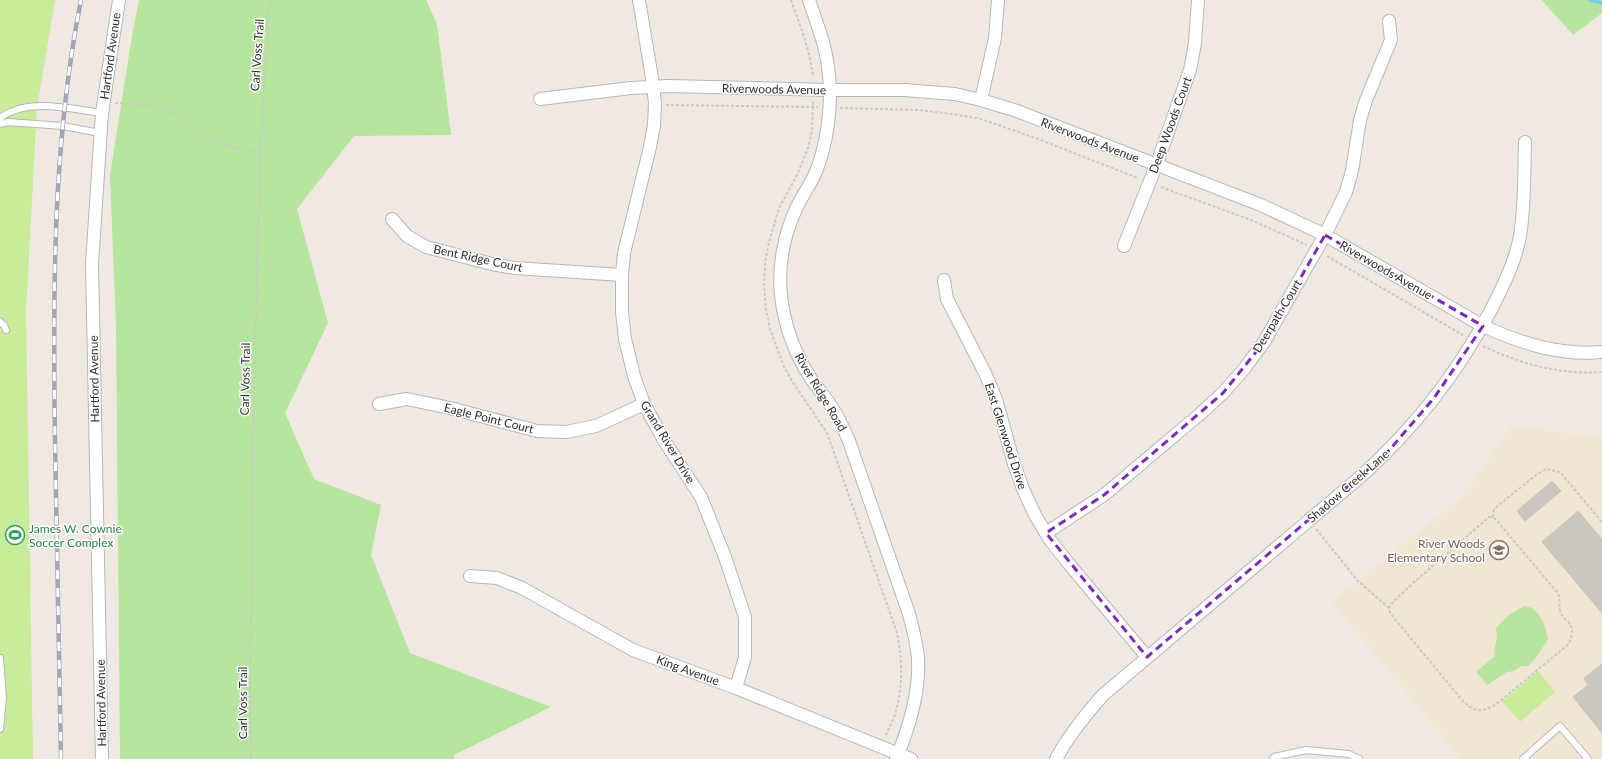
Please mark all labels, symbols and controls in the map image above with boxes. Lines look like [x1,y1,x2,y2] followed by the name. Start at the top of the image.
[96,12,124,100] street label: Hartford Avenue
[247,18,267,92] street label: Carl Voss Trail
[1146,74,1195,175] street label: Deep Woods Court
[722,81,826,97] street label: Riverwoods Avenue
[1039,114,1141,166] street label: Riverwoods Avenue
[1337,237,1435,303] street label: Riverwoods Avenue
[432,241,525,275] street label: Bent Ridge Court
[1249,276,1305,355] street label: Deerpath Court
[86,335,102,423] street label: Hartford Avenue
[237,343,253,415] street label: Carl Voss Trail
[792,350,850,434] street label: River Ridge Road
[982,381,1030,491] street label: East Glenwood Drive
[637,398,699,486] street label: Grand River Drive
[443,400,536,437] street label: Eagle Point Court
[1304,446,1392,526] street label: Shadow Creek Lane
[29,521,122,550] place label: James W. Cownie Soccer Complex
[4,524,26,546] sports icon: James W. Cownie Soccer Complex
[1387,536,1485,565] place label: River Woods Elementary School
[1488,539,1510,561] school or university icon: River Woods Elementary School
[654,652,722,688] street label: King Avenue
[93,659,109,747] street label: Hartford Avenue
[235,667,250,739] street label: Carl Voss Trail

